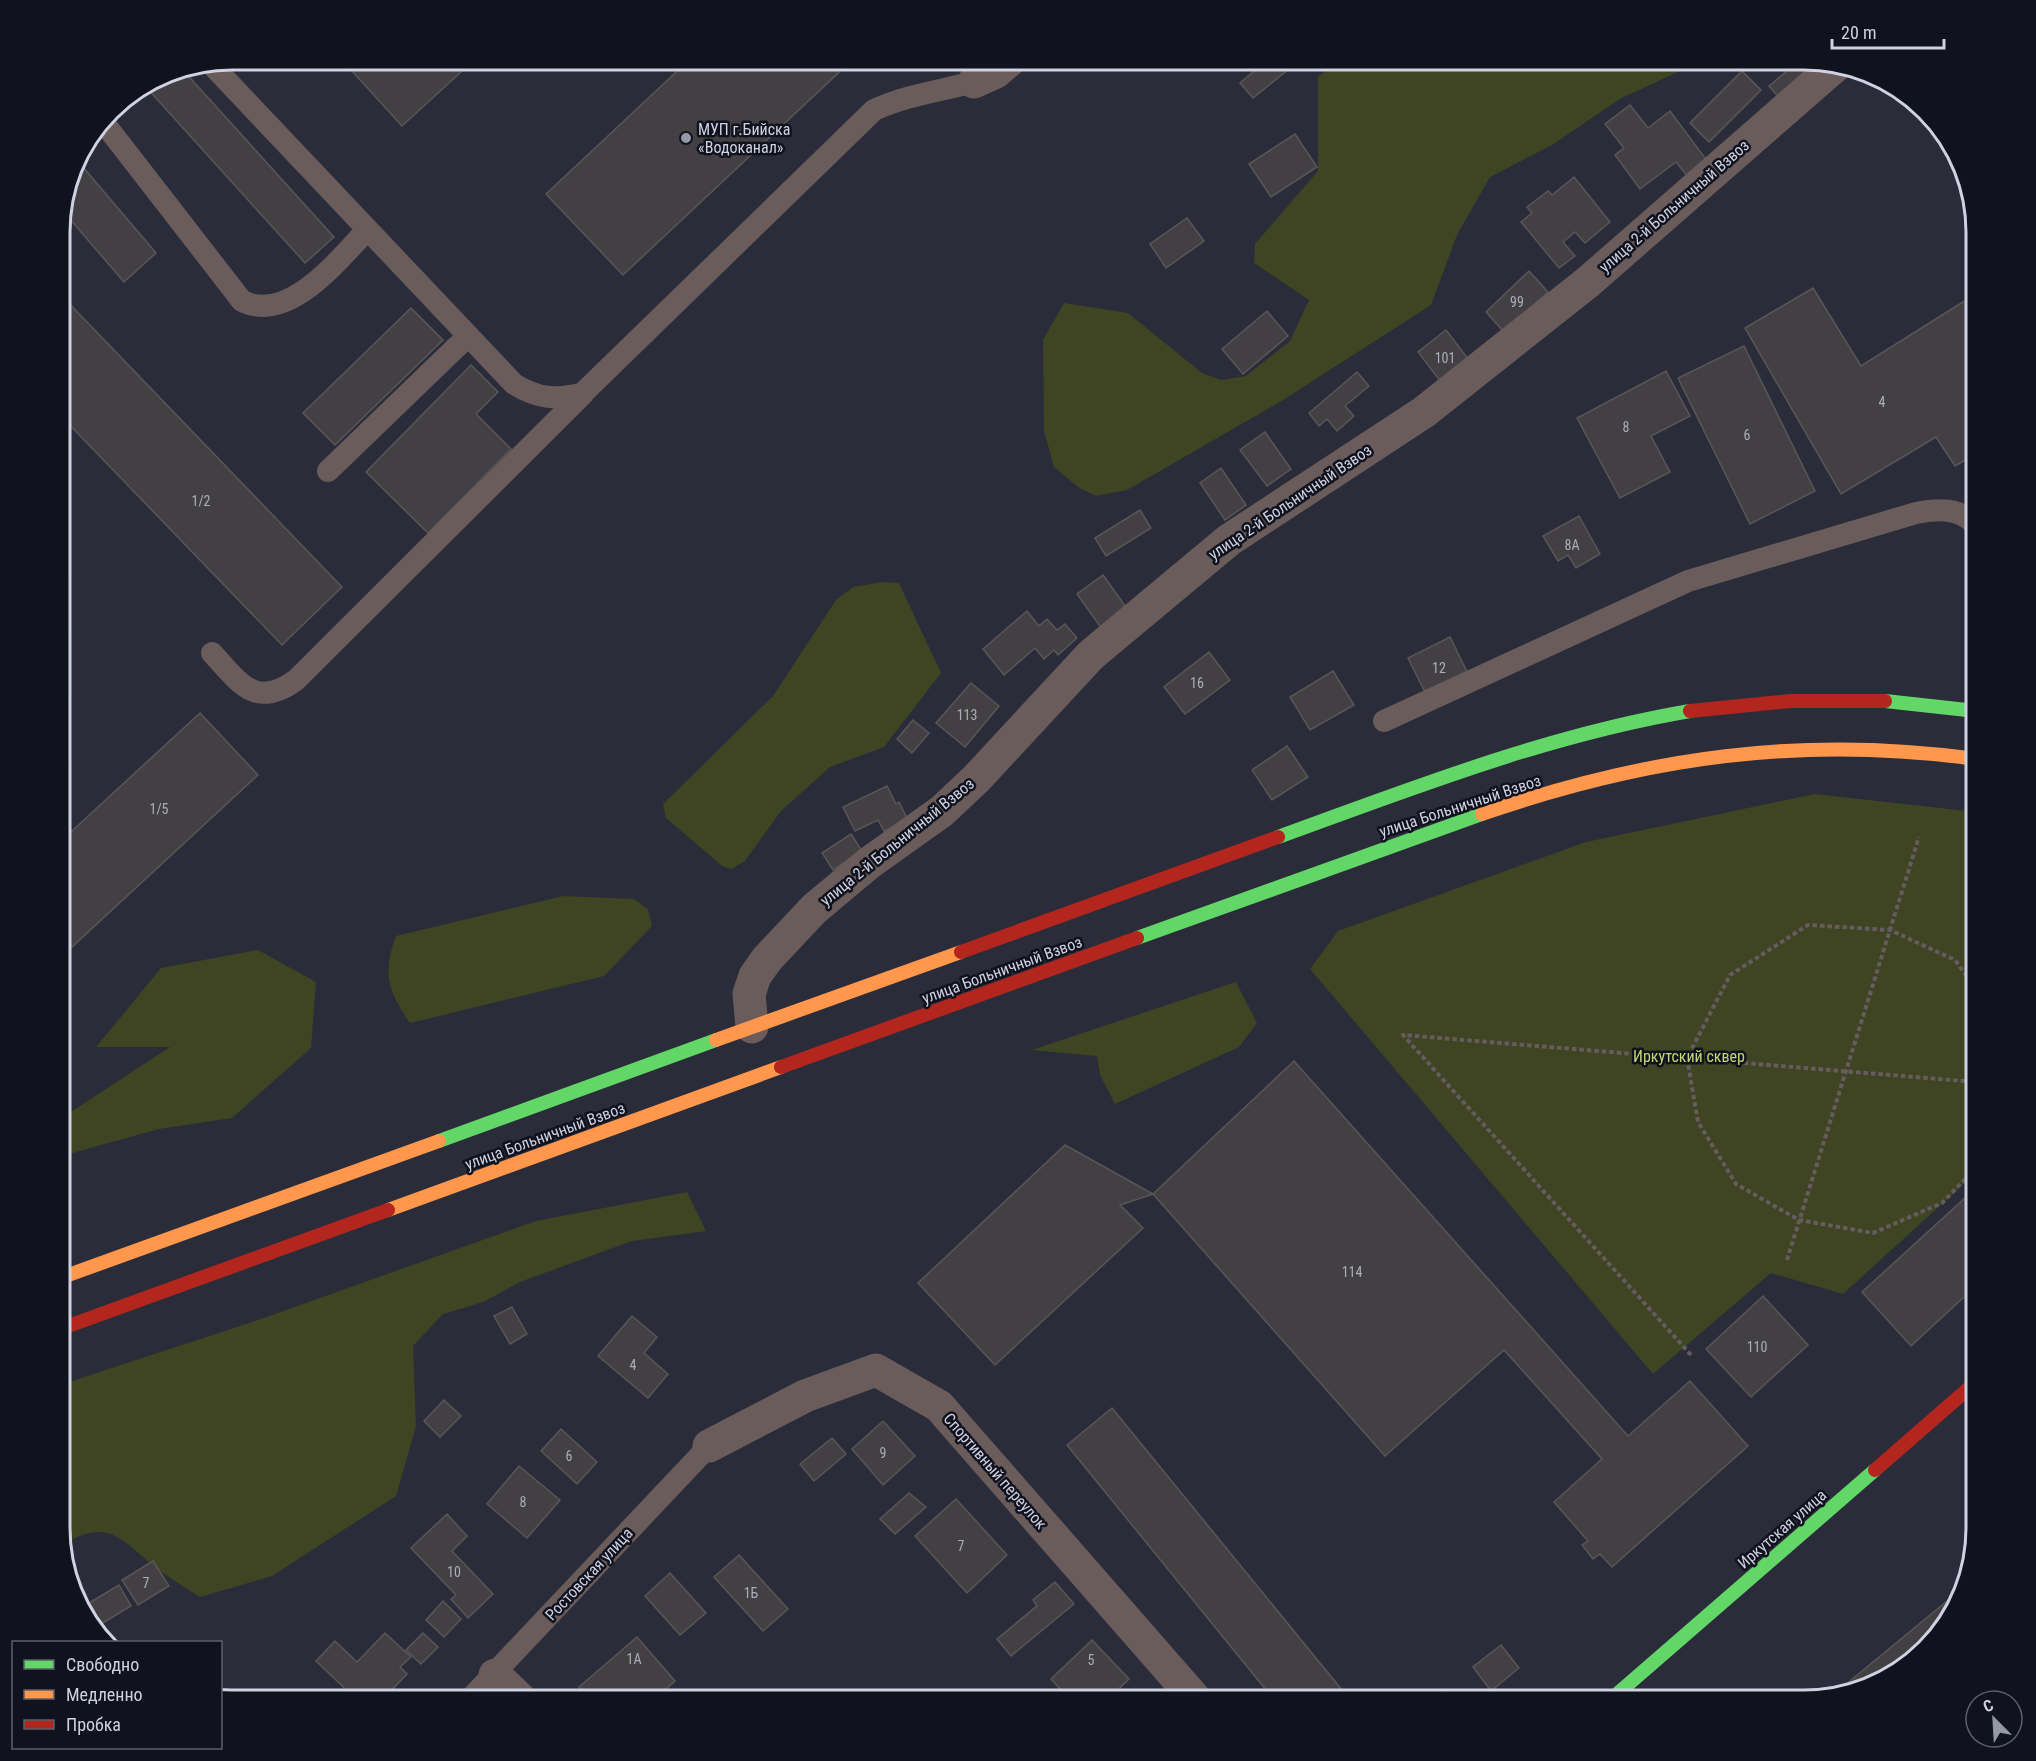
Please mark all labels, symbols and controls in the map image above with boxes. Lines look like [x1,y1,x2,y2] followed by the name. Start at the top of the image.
[1832,12,1944,50] scale bar
[1841,22,1876,43] text: 20 m
[698,120,790,157] place label: МУП г.Бийска «Водоканал»
[679,131,693,145] marker: МУП г.Бийска «Водоканал»
[1595,136,1753,276] street label: улица 2-й Больничный Взвоз
[1510,294,1524,310] house number: 99
[1435,350,1455,366] house number: 101
[1879,394,1886,410] house number: 4
[1623,419,1630,435] house number: 8
[1744,427,1751,443] house number: 6
[1205,440,1375,564] street label: улица 2-й Больничный Взвоз
[191,493,211,509] house number: 1/2
[1565,537,1579,553] house number: 8А
[1432,660,1446,676] house number: 12
[1190,675,1204,691] house number: 16
[957,707,977,723] house number: 113
[1377,771,1543,841] street label: улица Больничный Взвоз
[816,774,978,910] street label: улица 2-й Больничный Взвоз
[149,801,169,817] house number: 1/5
[919,932,1085,1008] street label: улица Больничный Взвоз
[1633,1047,1745,1066] park label: Иркутский сквер
[462,1098,628,1174] street label: улица Больничный Взвоз
[1342,1264,1362,1280] house number: 114
[1747,1339,1767,1355] house number: 110
[630,1357,637,1373] house number: 4
[939,1409,1051,1533] street label: Спортивный переулок
[880,1445,886,1461] house number: 9
[566,1448,573,1464] house number: 6
[1734,1485,1830,1573] street label: Иркутская улица
[520,1494,527,1510] house number: 8
[541,1524,637,1624] street label: Ростовская улица
[958,1538,965,1554] house number: 7
[447,1564,461,1580] house number: 10
[143,1575,150,1591] house number: 7
[744,1585,759,1601] house number: 1Б
[12,1641,222,1749] legend
[627,1651,641,1667] house number: 1А
[1088,1652,1095,1668] house number: 5
[66,1654,139,1675] text: Свободно
[66,1684,143,1705] text: Медленно
[1964,1689,2024,1749] north arrow
[1980,1695,1996,1716] text: С
[66,1714,121,1735] text: Пробка

